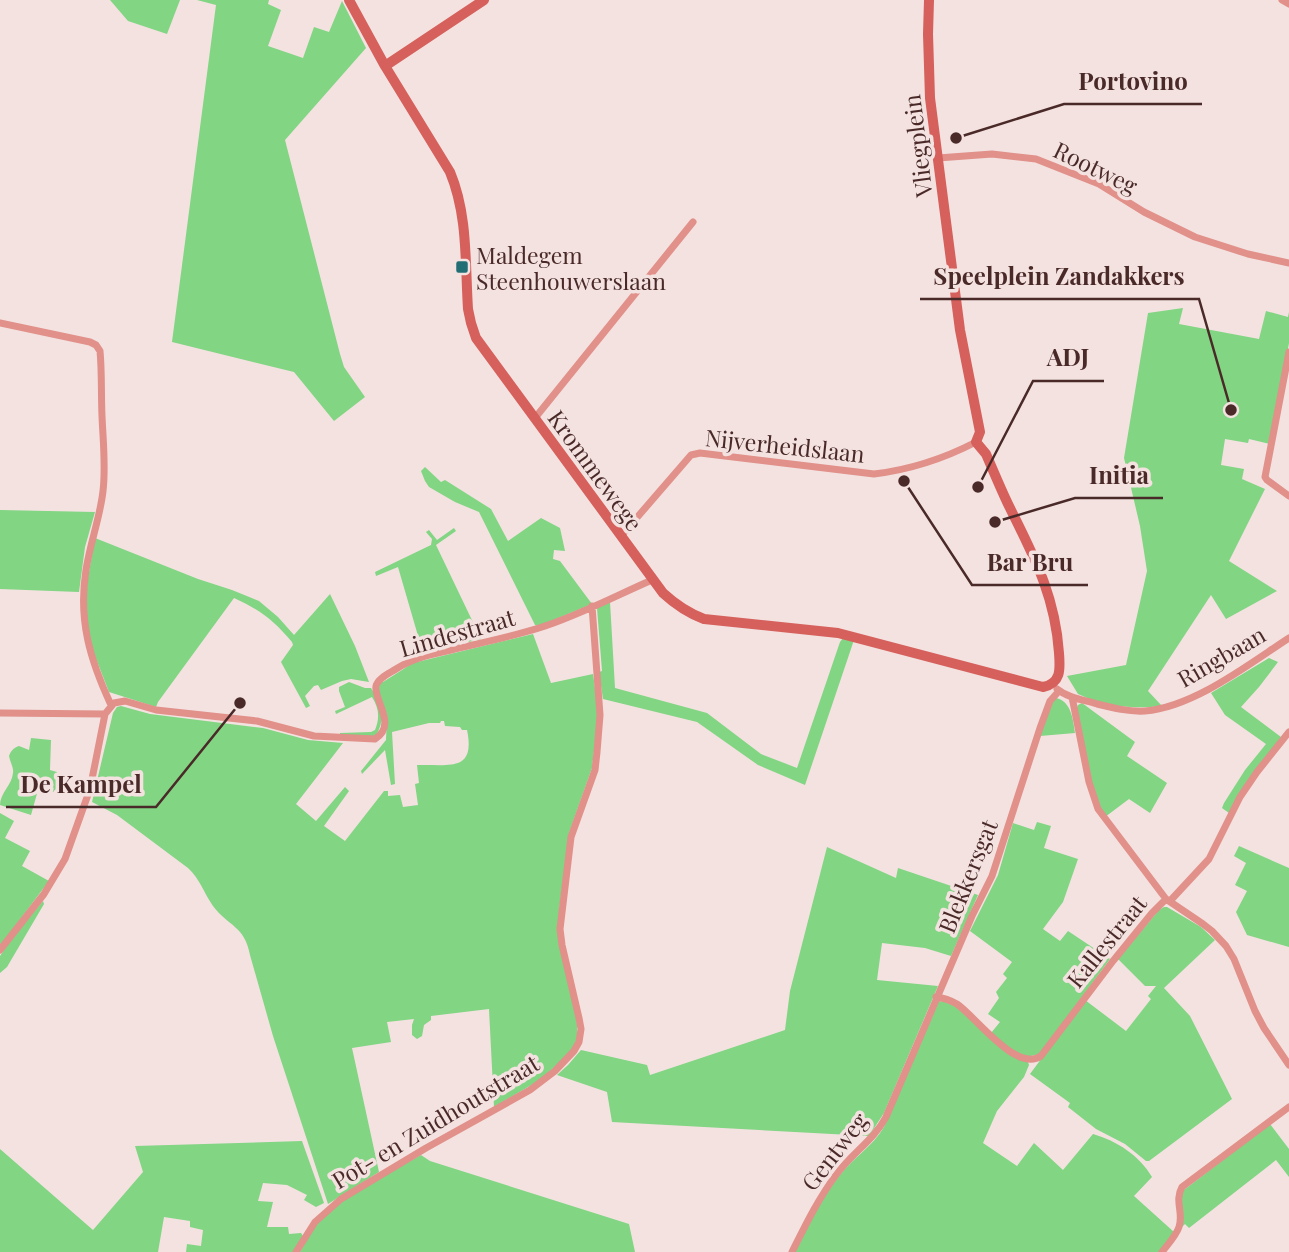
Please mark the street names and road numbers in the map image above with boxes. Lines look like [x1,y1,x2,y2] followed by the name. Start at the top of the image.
[895,93,939,200] street label: Vliegplein
[1049,133,1143,201] street label: Rootweg
[542,403,650,537] street label: Krommewege
[704,421,866,469] street label: Nijverheidslaan
[396,601,519,663] street label: Lindestraat
[1171,618,1271,694] street label: Ringbaan
[930,814,1004,937] street label: Blekkersgat
[1059,888,1153,994] street label: Kallestraat
[326,1046,545,1195] street label: Pot- en Zuidhoutstraat
[794,1106,874,1196] street label: Gentweg

